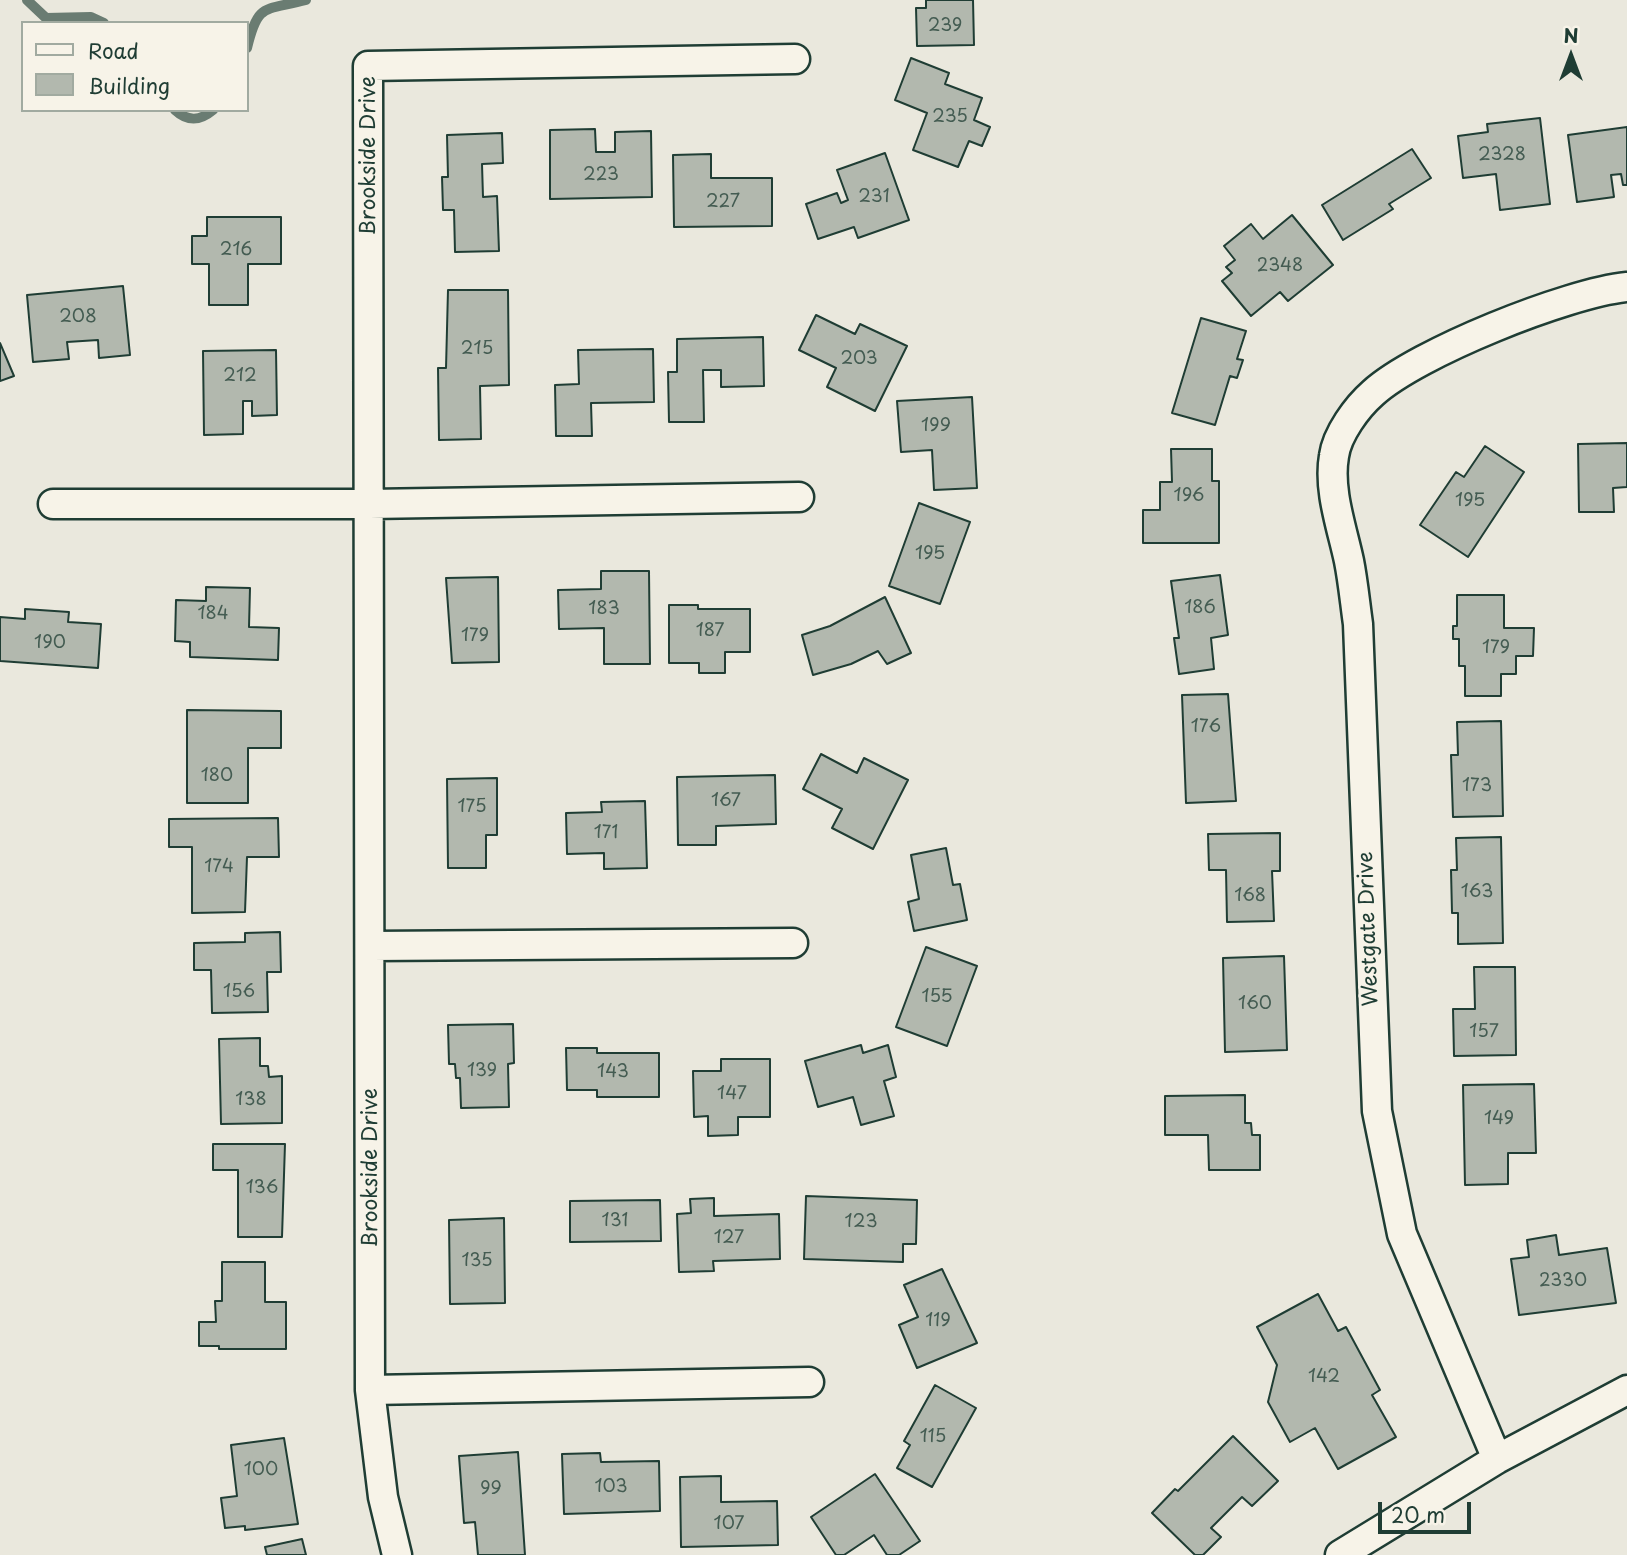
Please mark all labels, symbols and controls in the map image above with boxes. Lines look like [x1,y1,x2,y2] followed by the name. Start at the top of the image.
[928,15,962,37] house number: 239
[21,21,248,112] legend
[1536,21,1606,91] north arrow
[1563,21,1579,49] text: N
[88,34,139,66] text: Road
[88,69,170,101] text: Building
[356,76,382,236] street label: Brookside Drive
[932,106,968,128] house number: 235
[1478,144,1526,166] house number: 2328
[583,164,619,186] house number: 223
[858,186,890,208] house number: 231
[706,191,740,213] house number: 227
[220,239,252,261] house number: 216
[1257,255,1303,277] house number: 2348
[59,306,97,328] house number: 208
[461,338,493,360] house number: 215
[840,348,878,370] house number: 203
[223,365,257,387] house number: 212
[921,415,951,437] house number: 199
[1174,485,1204,507] house number: 196
[1455,490,1485,512] house number: 195
[915,543,945,565] house number: 195
[1184,597,1216,619] house number: 186
[588,598,620,620] house number: 183
[197,603,229,625] house number: 184
[696,620,724,642] house number: 187
[461,625,489,647] house number: 179
[34,632,66,654] house number: 190
[1482,637,1510,659] house number: 179
[1191,716,1221,738] house number: 176
[201,765,233,787] house number: 180
[1462,775,1492,797] house number: 173
[711,790,741,812] house number: 167
[457,796,487,818] house number: 175
[594,822,618,844] house number: 171
[1354,851,1384,1007] street label: Westgate Drive
[204,856,234,878] house number: 174
[1461,881,1493,903] house number: 163
[1234,885,1266,907] house number: 168
[223,981,255,1003] house number: 156
[921,986,953,1008] house number: 155
[1238,993,1272,1015] house number: 160
[1469,1021,1499,1043] house number: 157
[467,1060,497,1082] house number: 139
[597,1061,629,1083] house number: 143
[717,1083,747,1105] house number: 147
[358,1088,384,1248] street label: Brookside Drive
[235,1089,267,1111] house number: 138
[1484,1108,1514,1130] house number: 149
[246,1177,278,1199] house number: 136
[602,1210,628,1232] house number: 131
[845,1211,877,1233] house number: 123
[714,1227,744,1249] house number: 127
[461,1250,493,1272] house number: 135
[1539,1270,1587,1292] house number: 2330
[925,1310,951,1332] house number: 119
[1308,1366,1340,1388] house number: 142
[920,1426,946,1448] house number: 115
[244,1459,278,1481] house number: 100
[594,1476,628,1498] house number: 103
[480,1478,502,1500] house number: 99
[1382,1488,1475,1532] scale bar
[1391,1498,1445,1530] text: 20 m
[714,1513,744,1535] house number: 107

